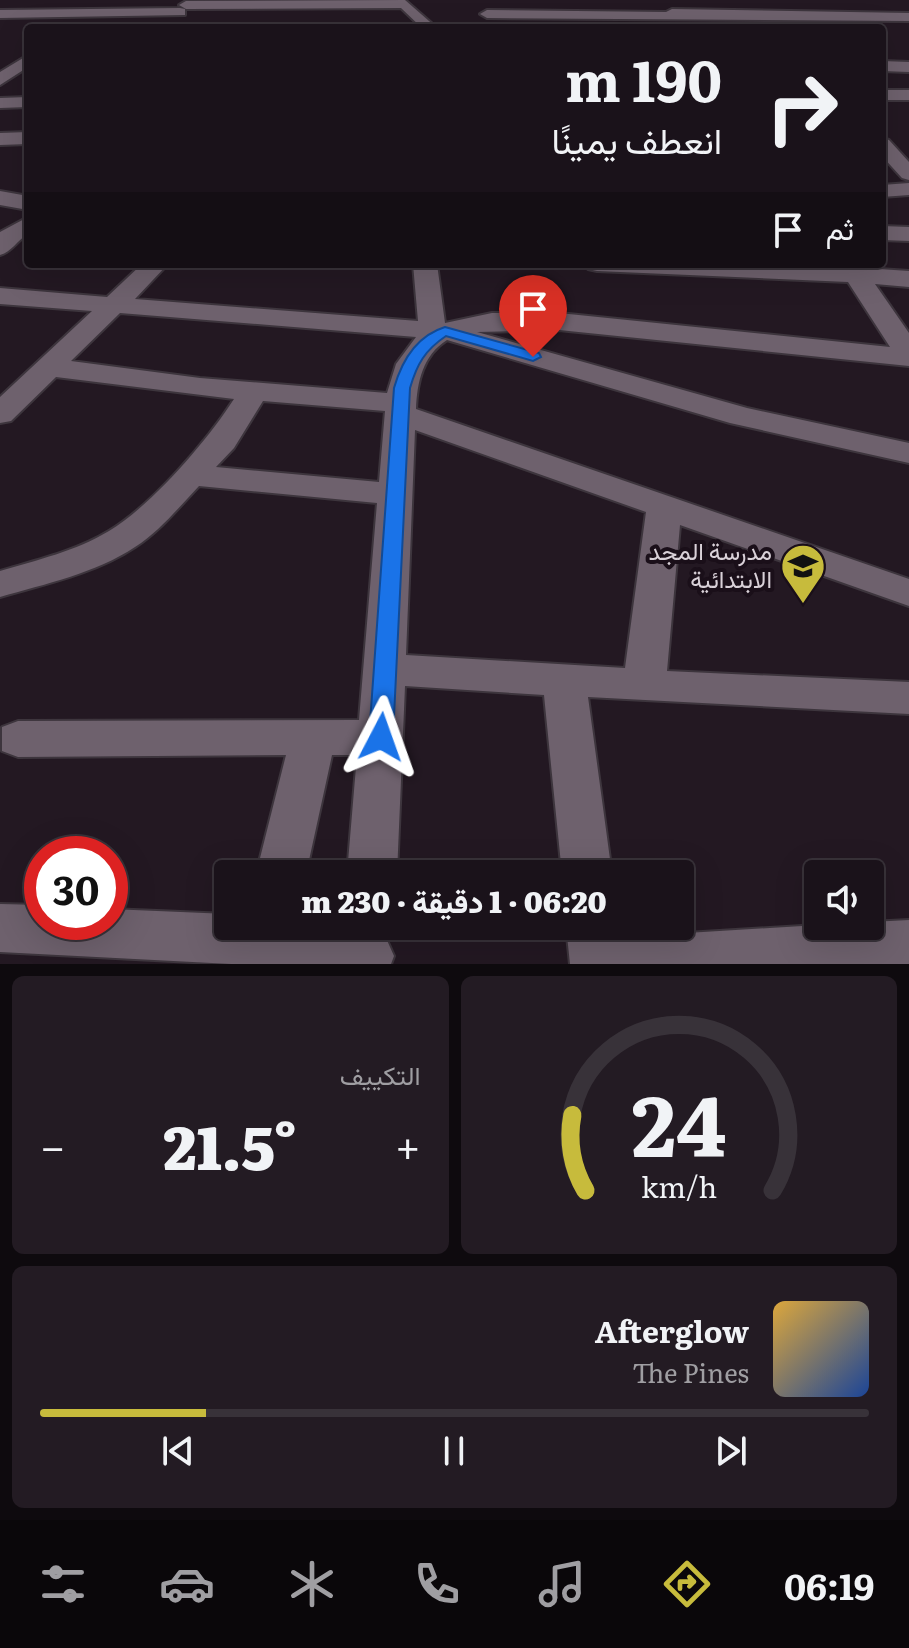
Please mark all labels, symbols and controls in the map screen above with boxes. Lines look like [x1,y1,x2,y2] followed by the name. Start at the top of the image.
[565,36,722,119] text: 190 m
[750,56,854,160] icon: right
[551,112,722,165] text: انعطف يمينًا
[826,205,854,249] text: ثم
[766,208,810,252] icon: arrive
[499,275,567,357] pin
[511,287,555,331] icon: arrive
[649,532,772,595] place label: مدرسة المجد الابتدائية
[779,542,827,605] school or university icon: مدرسة المجد الابتدائية
[339,695,423,779] position arrow
[24,836,128,940] speed limit sign: 30
[804,860,884,940] map controls
[804,860,884,940] button: sound
[301,878,607,922] text: 06:20 · 1 دقيقة · 230 m
[340,1054,421,1093] text: التكييف
[631,1059,726,1183] text: 24
[163,1099,297,1188] text: 21.5°
[40,1111,66,1177] text: −
[395,1111,421,1177] text: +
[641,1164,717,1207] text: km/h
[595,1308,749,1352] text: Afterglow
[632,1352,749,1391] text: The Pines
[156,1429,200,1473] icon: previous
[432,1429,476,1473] icon: pause
[709,1429,753,1473] icon: next
[35,1556,91,1612] icon: filters
[159,1556,215,1612] icon: car
[284,1556,340,1612] icon: climate
[409,1556,465,1612] icon: phone
[534,1556,590,1612] icon: music
[659,1556,715,1612] icon: directions
[784,1558,875,1611] text: 06:19

